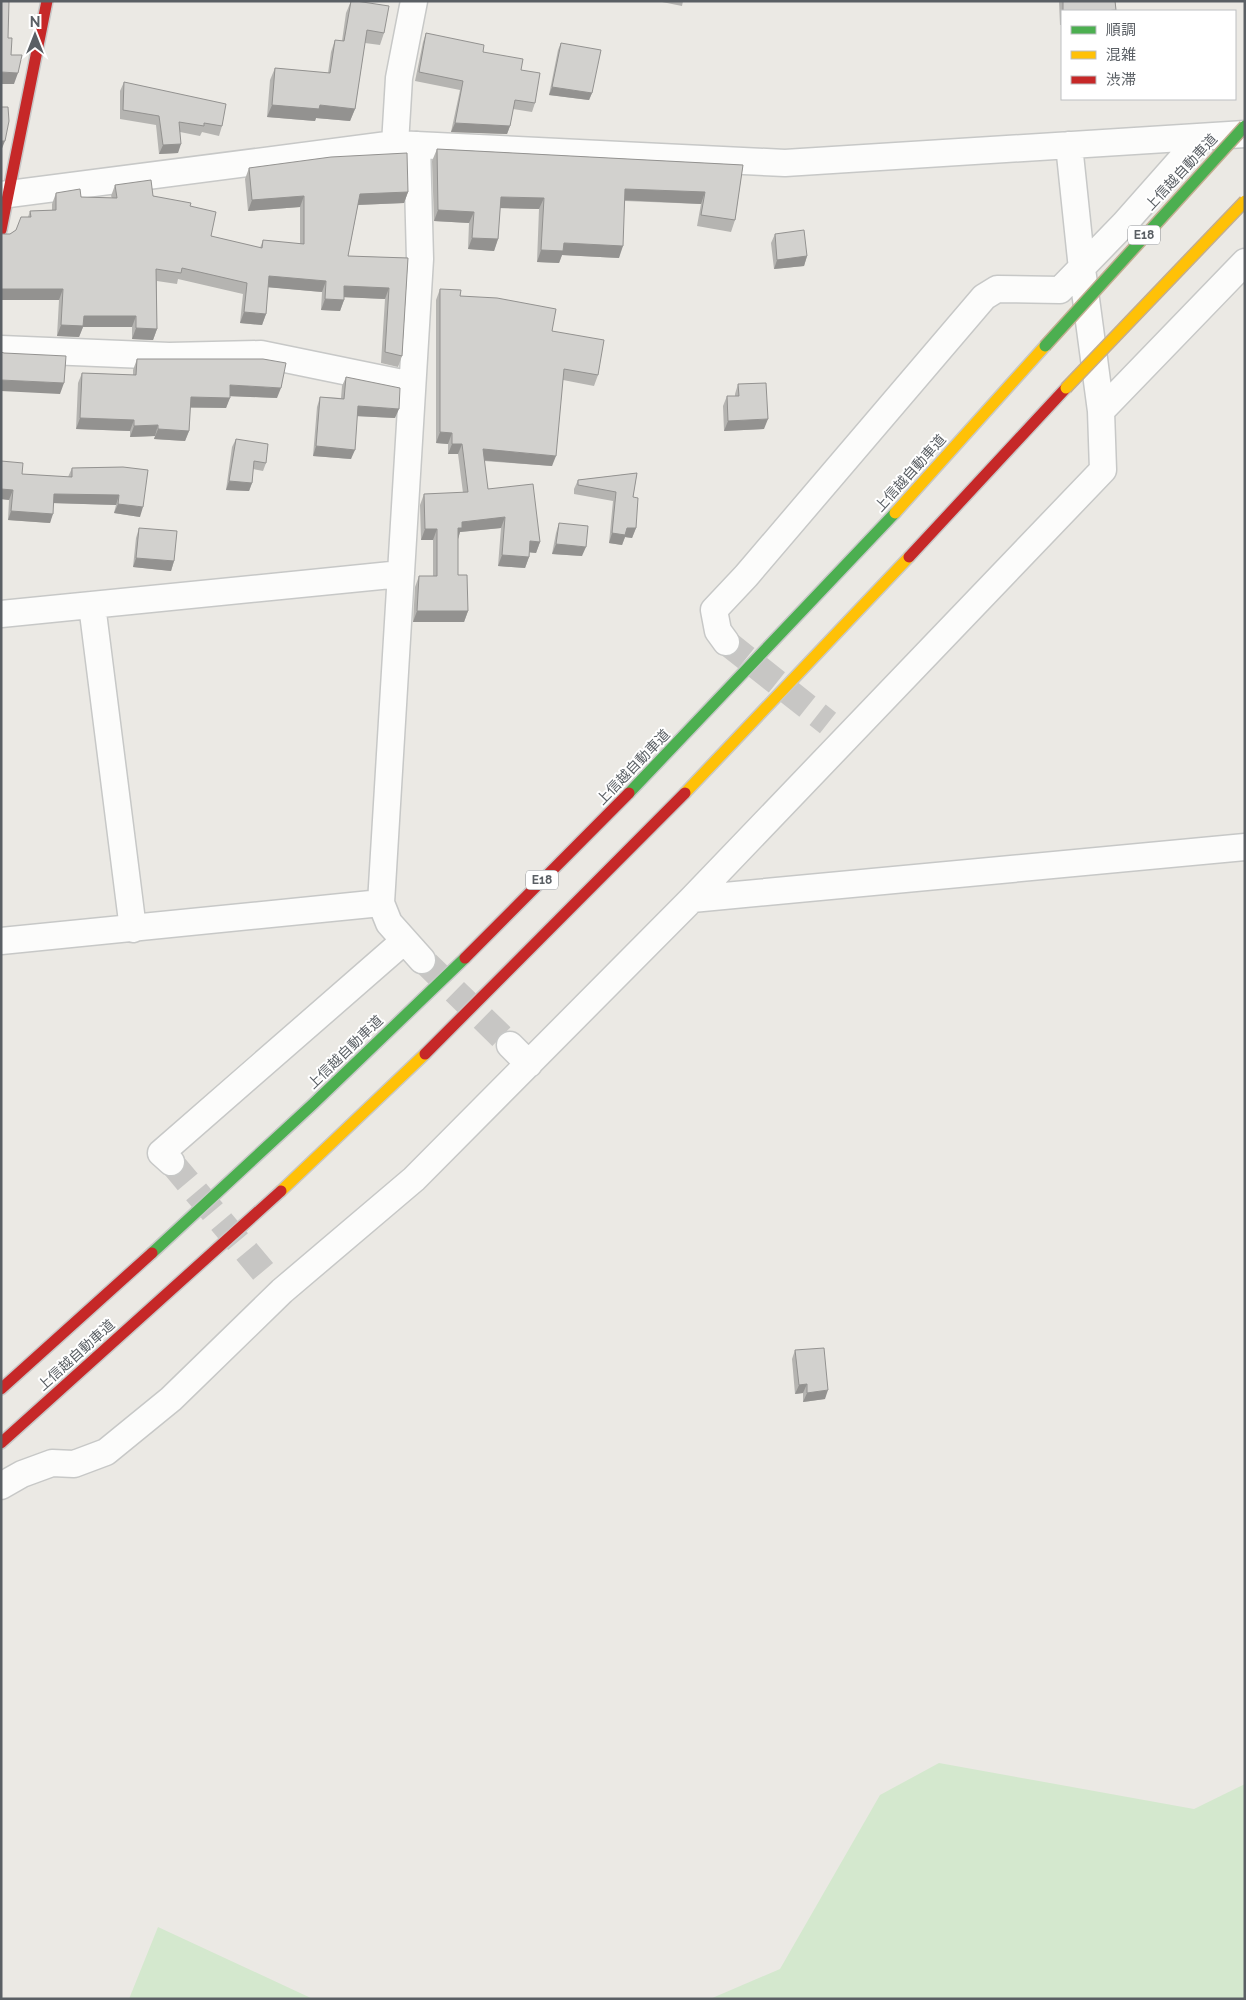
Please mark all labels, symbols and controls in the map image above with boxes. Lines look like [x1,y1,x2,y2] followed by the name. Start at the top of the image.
[10,10,60,60] north arrow
[1061,10,1236,100] legend
[30,14,40,30] text: N
[1106,21,1136,39] text: 順調
[1106,46,1136,64] text: 混雑
[1106,71,1136,89] text: 渋滞
[1142,131,1220,213] street label: 上信越自動車道
[1128,226,1160,244] road number: E18
[871,431,949,515] street label: 上信越自動車道
[593,726,673,808] street label: 上信越自動車道
[526,870,558,890] road number: E18
[304,1012,386,1092] street label: 上信越自動車道
[34,1316,118,1394] street label: 上信越自動車道

